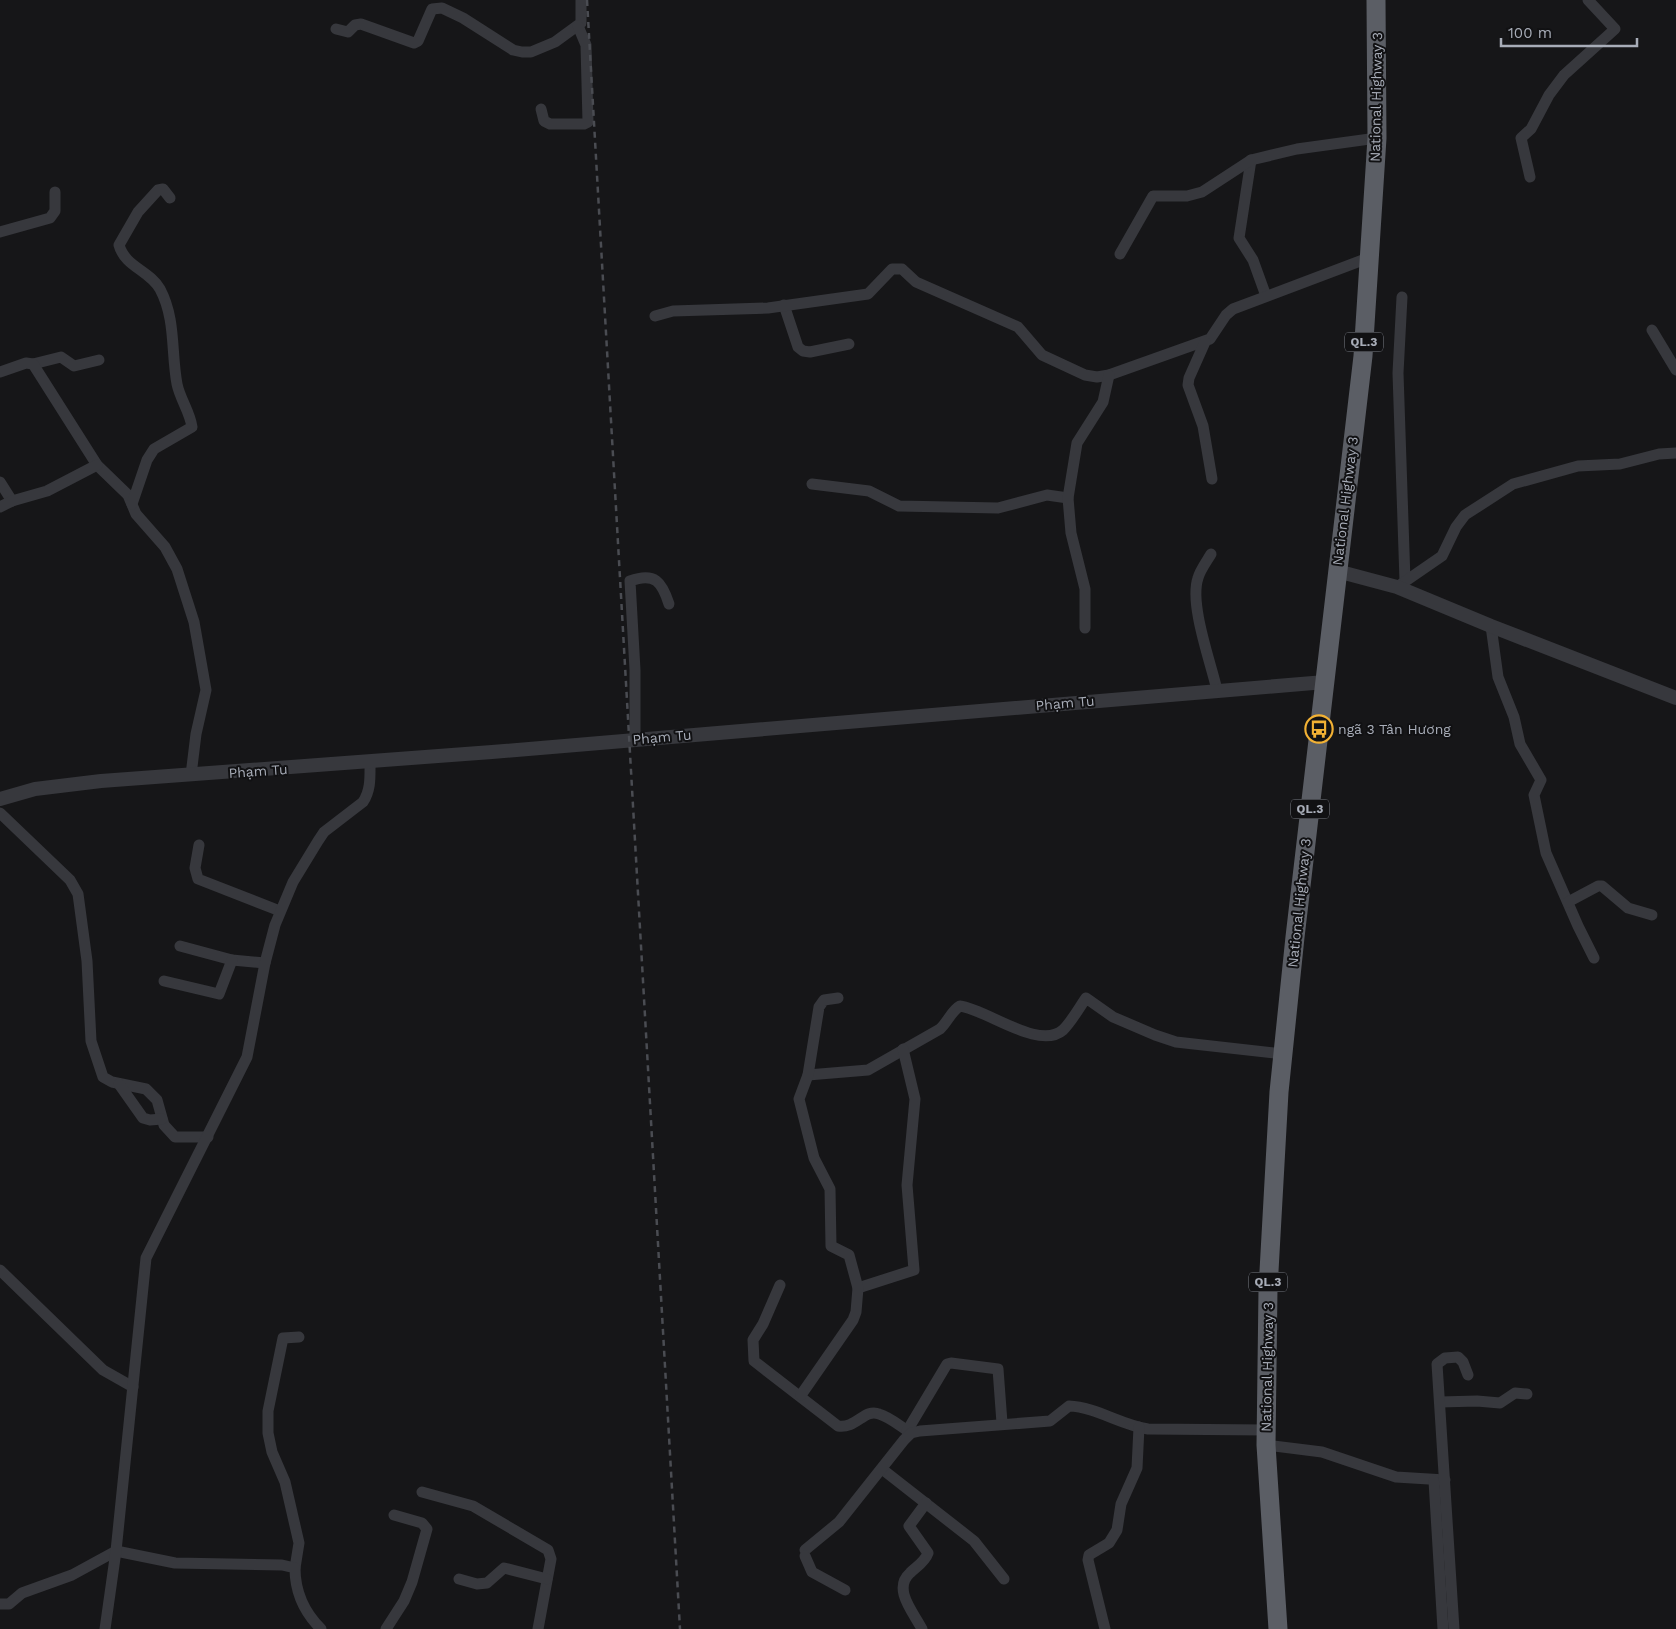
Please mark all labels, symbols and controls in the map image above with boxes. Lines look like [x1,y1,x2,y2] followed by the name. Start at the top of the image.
[1501,15,1637,47] scale bar
[1508,24,1552,42] text: 100 m
[1367,32,1385,162] street label: National Highway 3
[1345,332,1383,352] road number: QL.3
[1329,436,1361,566] street label: National Highway 3
[1035,692,1095,714] street label: Phạm Tu
[1304,714,1334,744] bus stop icon: ngã 3 Tân Hương
[1338,721,1451,737] place label: ngã 3 Tân Hương
[632,726,692,748] street label: Phạm Tu
[228,761,288,781] street label: Phạm Tu
[1291,800,1329,819] road number: QL.3
[1284,838,1314,968] street label: National Highway 3
[1249,1272,1287,1291] road number: QL.3
[1258,1302,1276,1432] street label: National Highway 3

